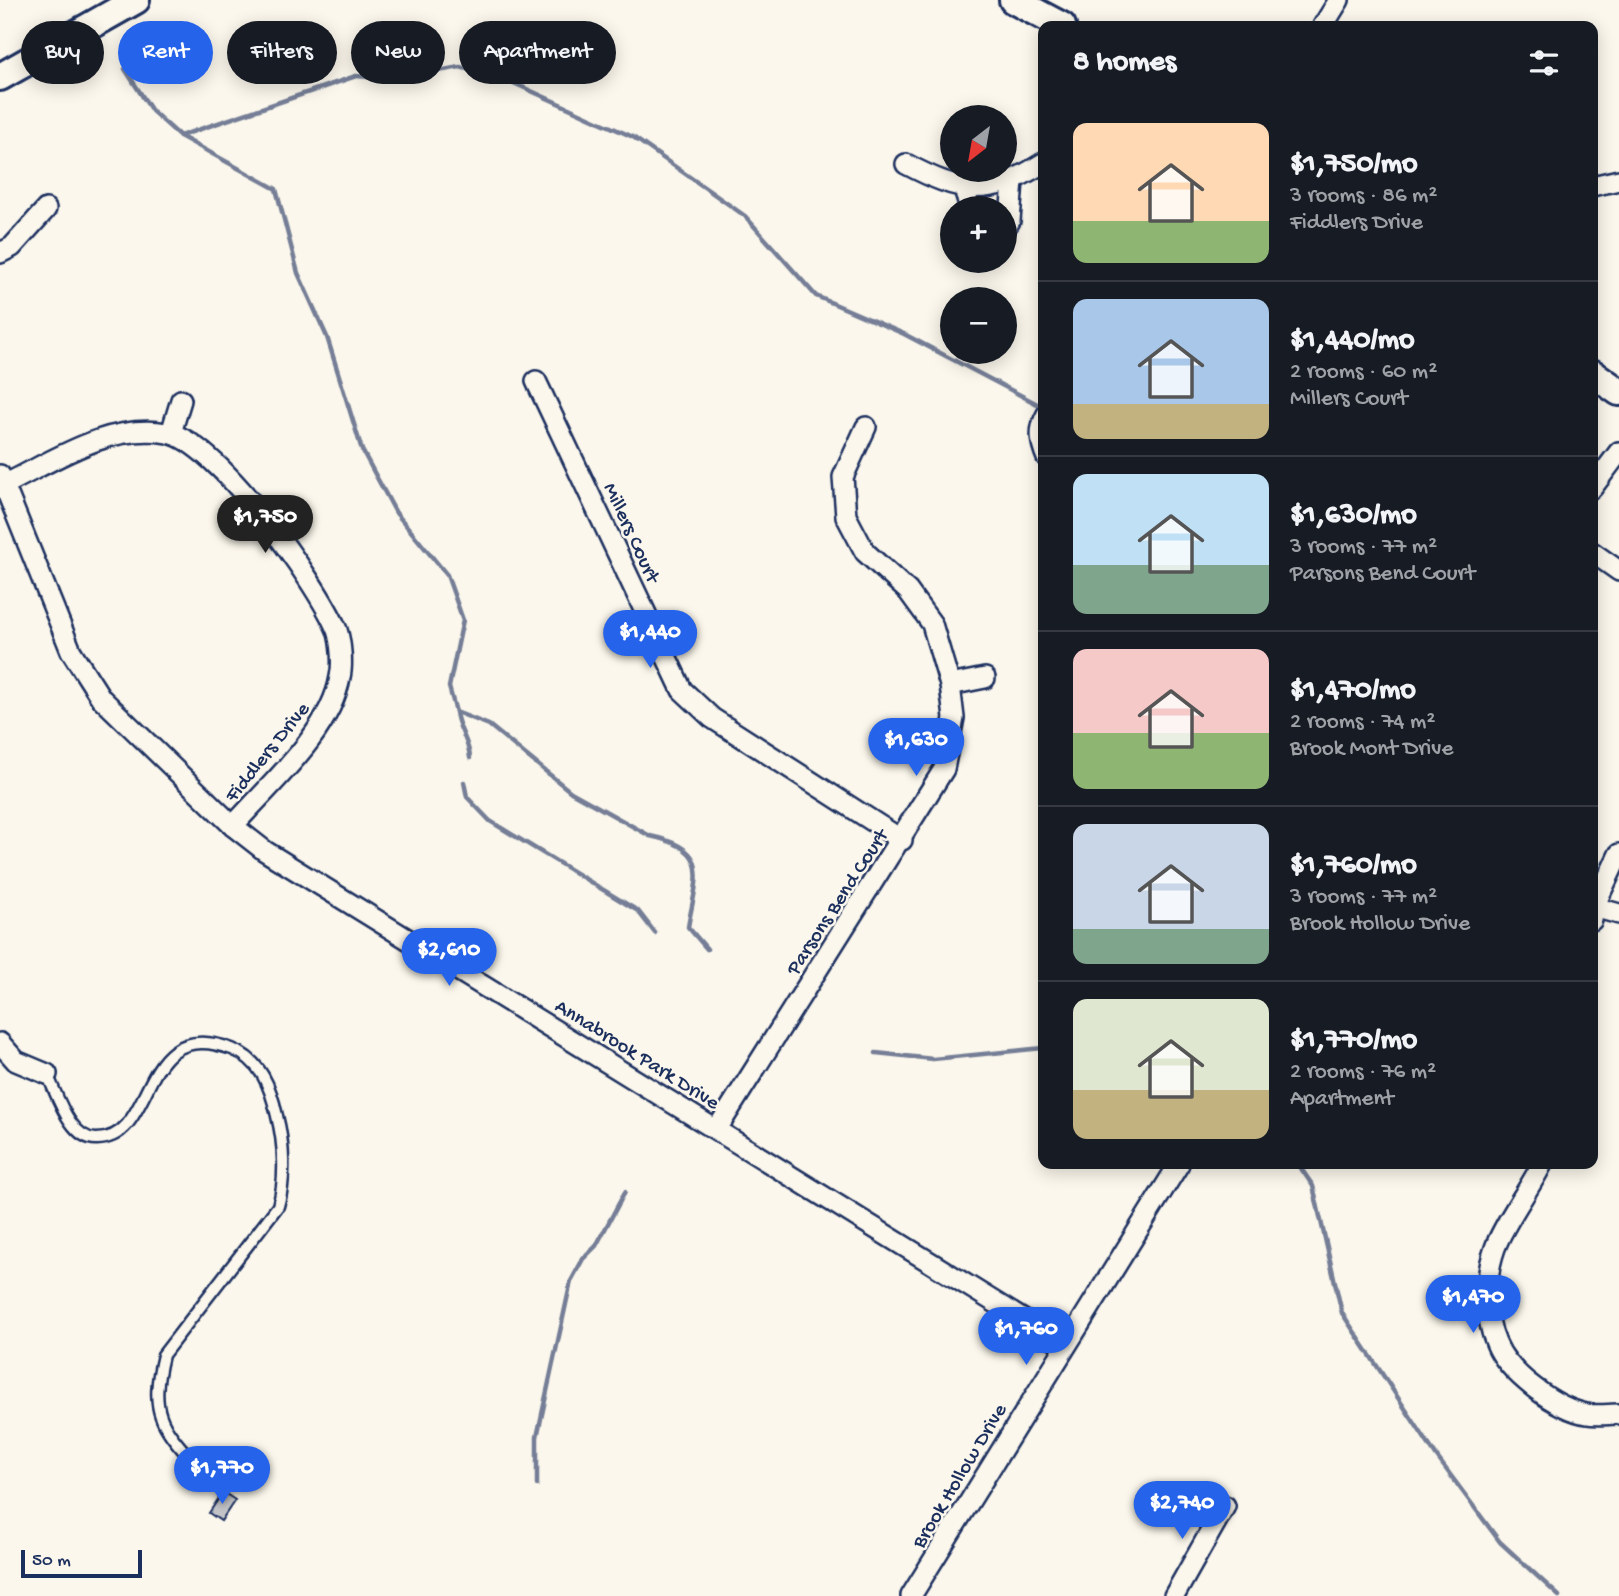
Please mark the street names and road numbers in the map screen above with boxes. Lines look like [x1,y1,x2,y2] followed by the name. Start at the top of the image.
[596,479,665,590] street label: Millers Court
[220,697,317,809] street label: Fiddlers Drive
[782,823,897,981] street label: Parsons Bend Court
[549,995,724,1117] street label: Annabrook Park Drive
[907,1399,1015,1555] street label: Brook Hollow Drive

